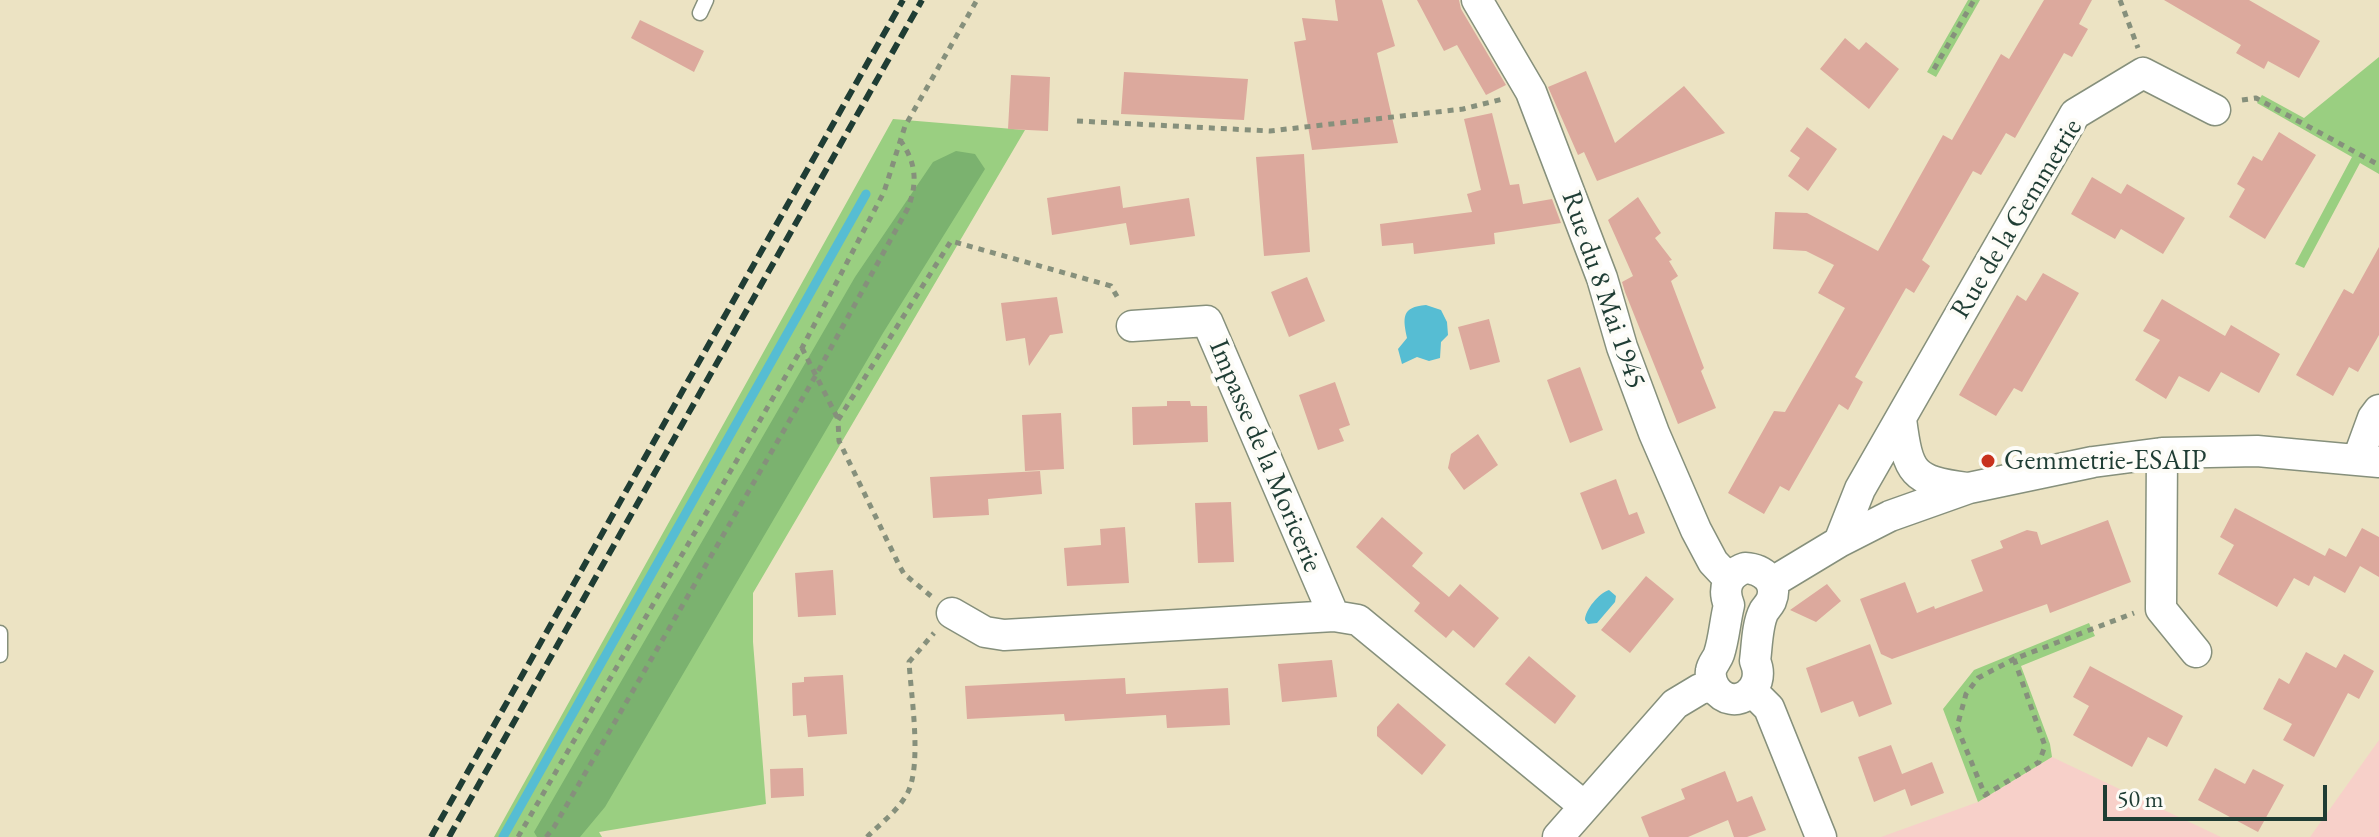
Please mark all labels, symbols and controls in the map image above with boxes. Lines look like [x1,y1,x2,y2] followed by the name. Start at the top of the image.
[1944,113,2090,325] street label: Rue de la Gemmetrie
[1553,187,1653,393] street label: Rue du 8 Mai 1945
[1201,335,1329,577] street label: Impasse de la Moricerie
[2004,444,2207,478] place label: Gemmetrie-ESAIP
[1979,452,1997,470] marker: Gemmetrie-ESAIP
[2107,769,2331,819] scale bar
[2117,783,2164,814] text: 50 m

